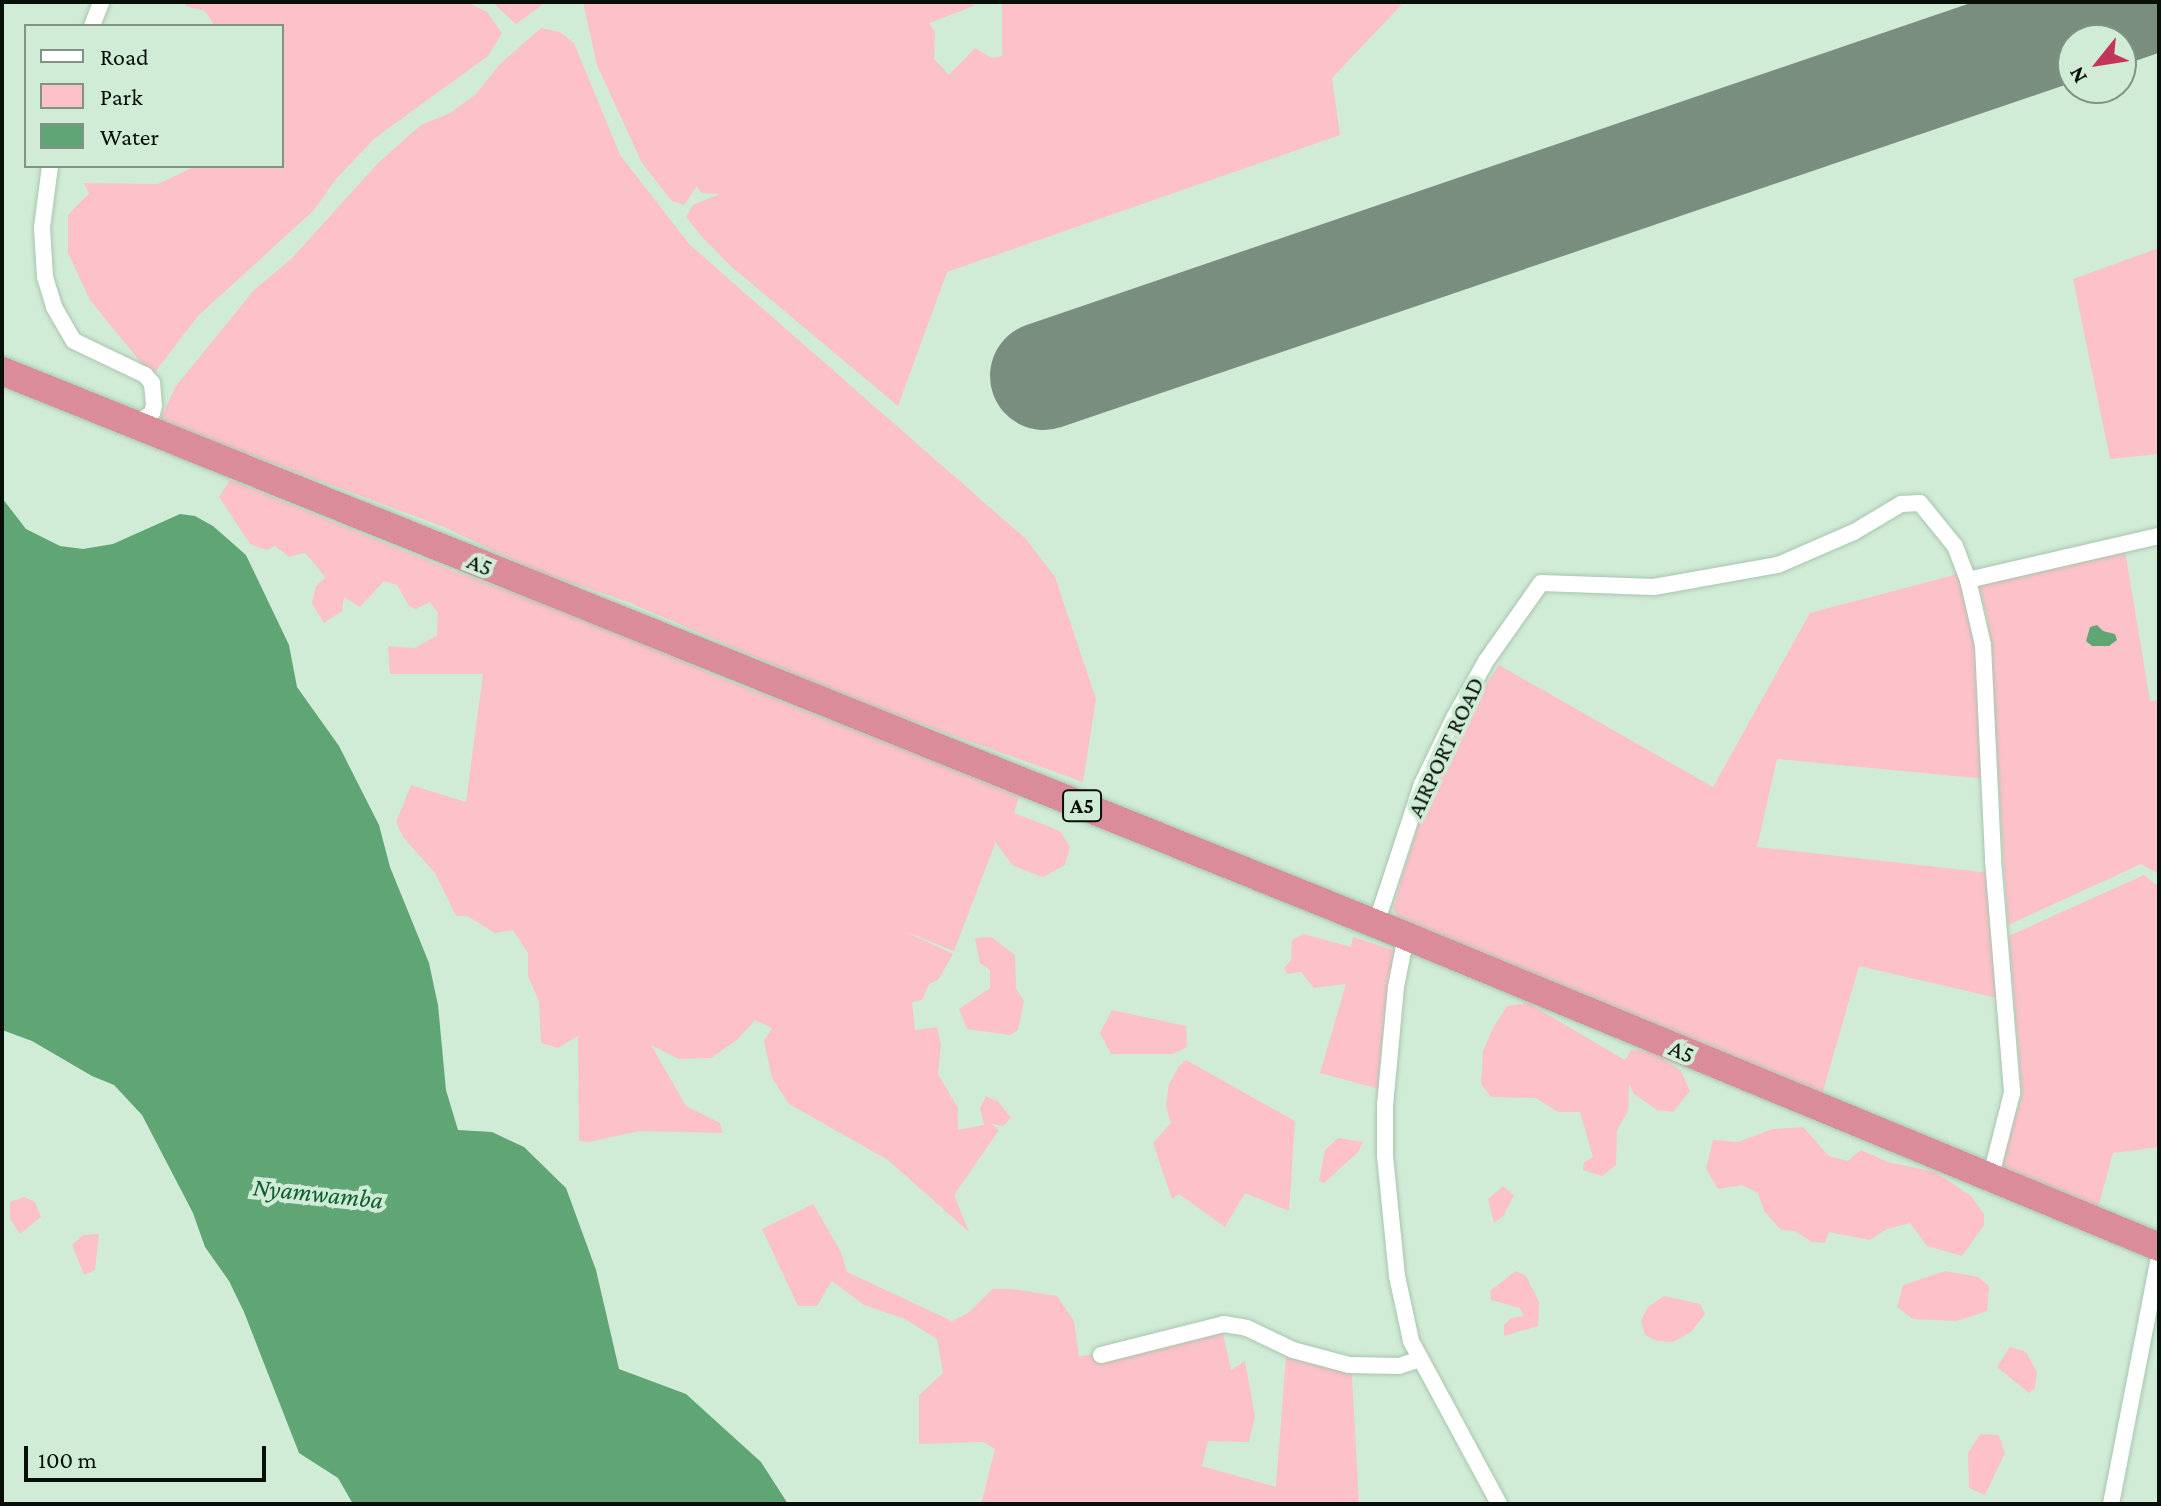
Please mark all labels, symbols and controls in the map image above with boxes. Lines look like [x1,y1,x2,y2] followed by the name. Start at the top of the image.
[24,24,284,168] legend
[2057,24,2137,104] north arrow
[100,43,149,70] text: Road
[2063,63,2092,88] text: N
[100,83,143,110] text: Park
[100,123,159,150] text: Water
[463,546,497,582] street label: A5
[1400,672,1490,822] street label: AIRPORT ROAD
[1062,788,1102,824] road number: A5
[1665,1033,1699,1069] street label: A5
[251,1172,385,1216] water label: Nyamwamba
[28,1430,270,1480] scale bar
[38,1446,97,1473] text: 100 m

